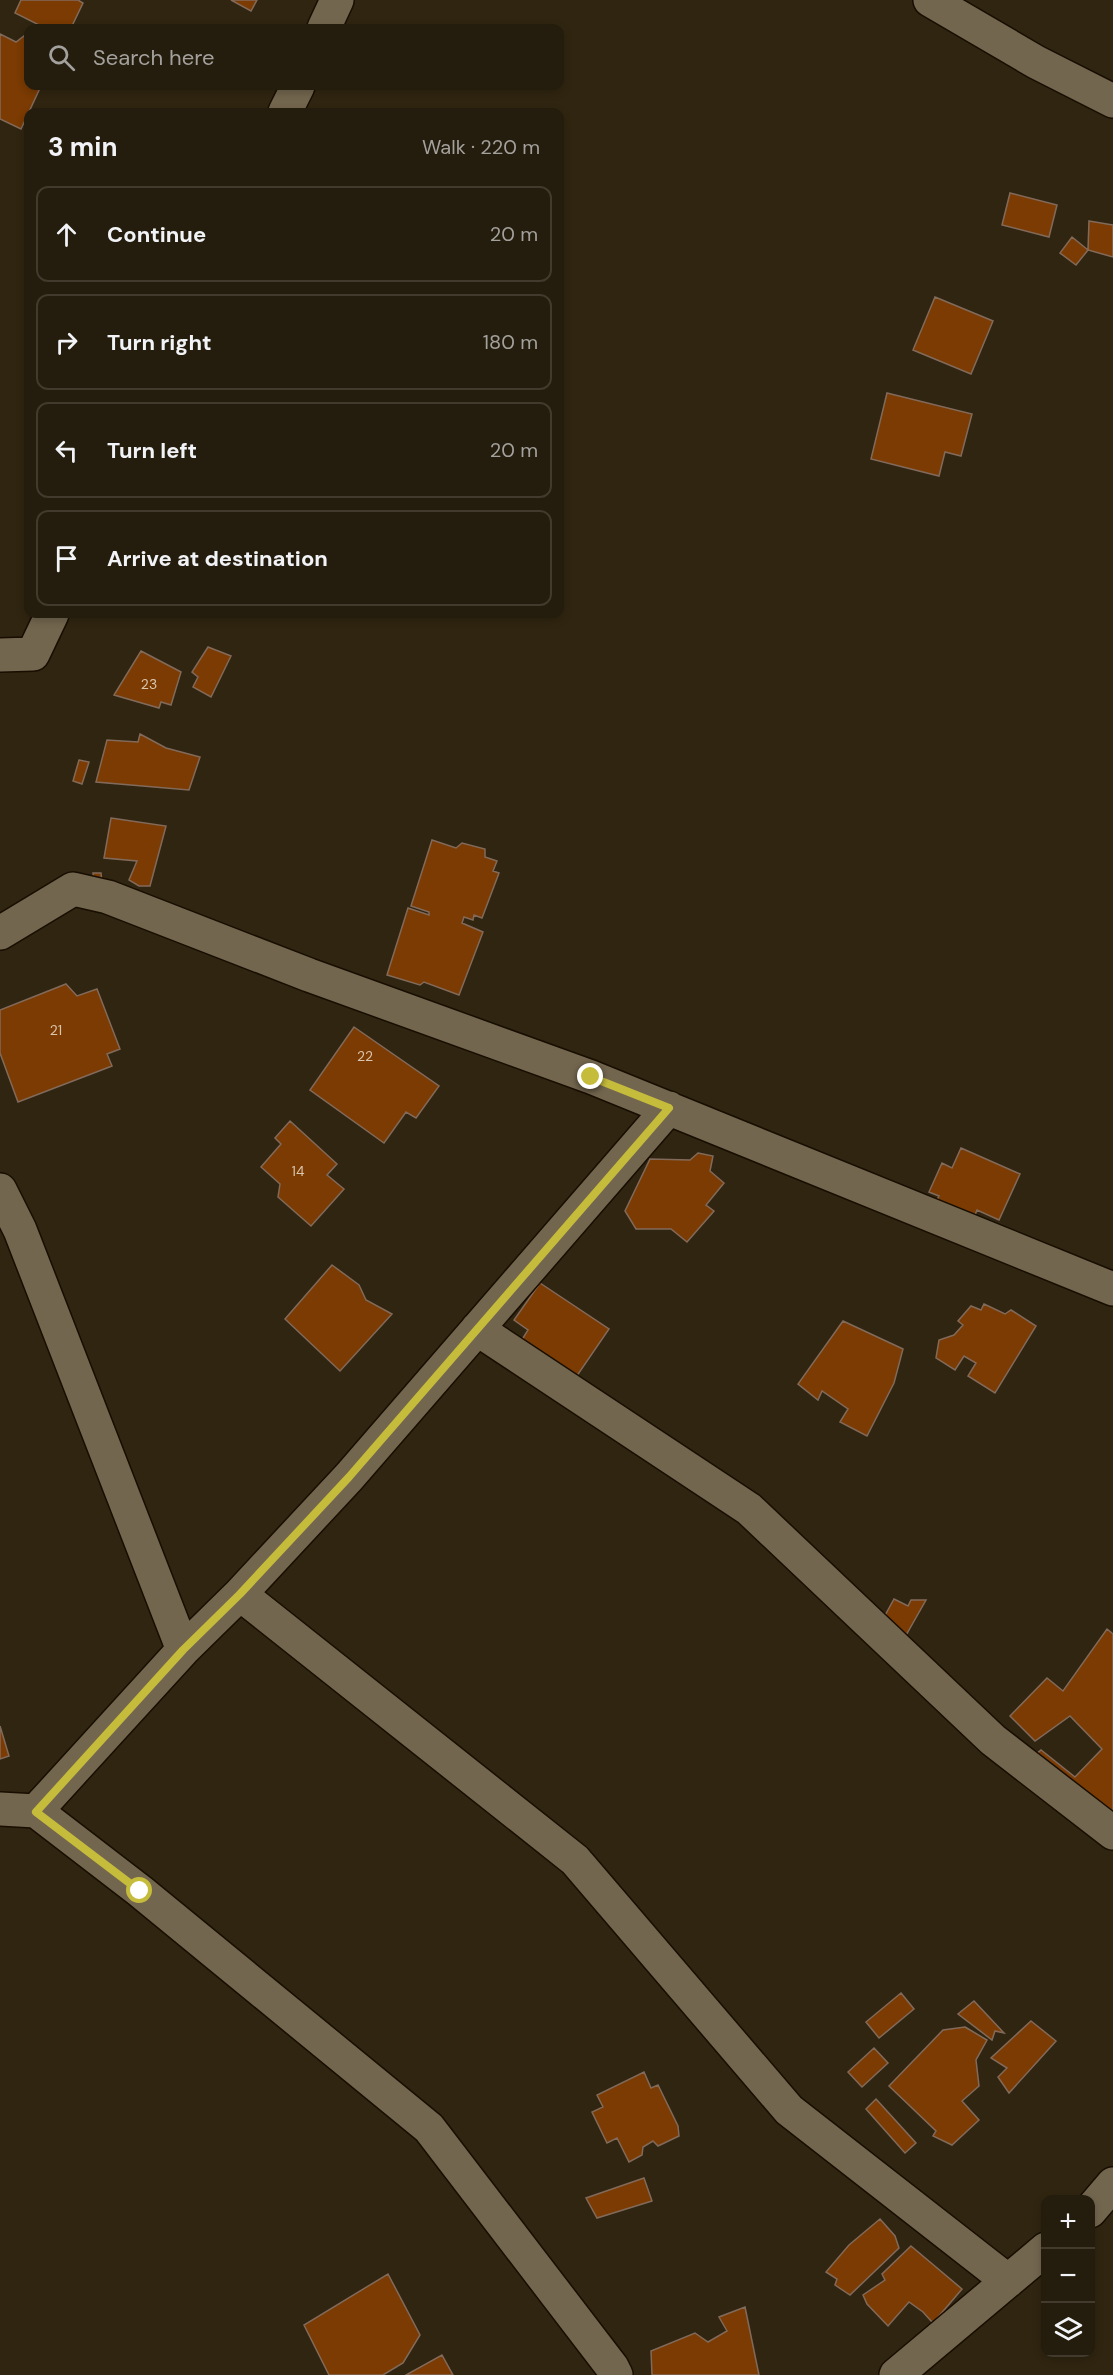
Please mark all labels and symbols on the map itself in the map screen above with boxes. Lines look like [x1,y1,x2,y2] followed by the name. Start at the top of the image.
[141,675,157,693] house number: 23
[50,1021,62,1039] house number: 21
[357,1047,373,1065] house number: 22
[577,1063,603,1089] route end
[292,1162,305,1180] house number: 14
[126,1877,152,1903] route start

